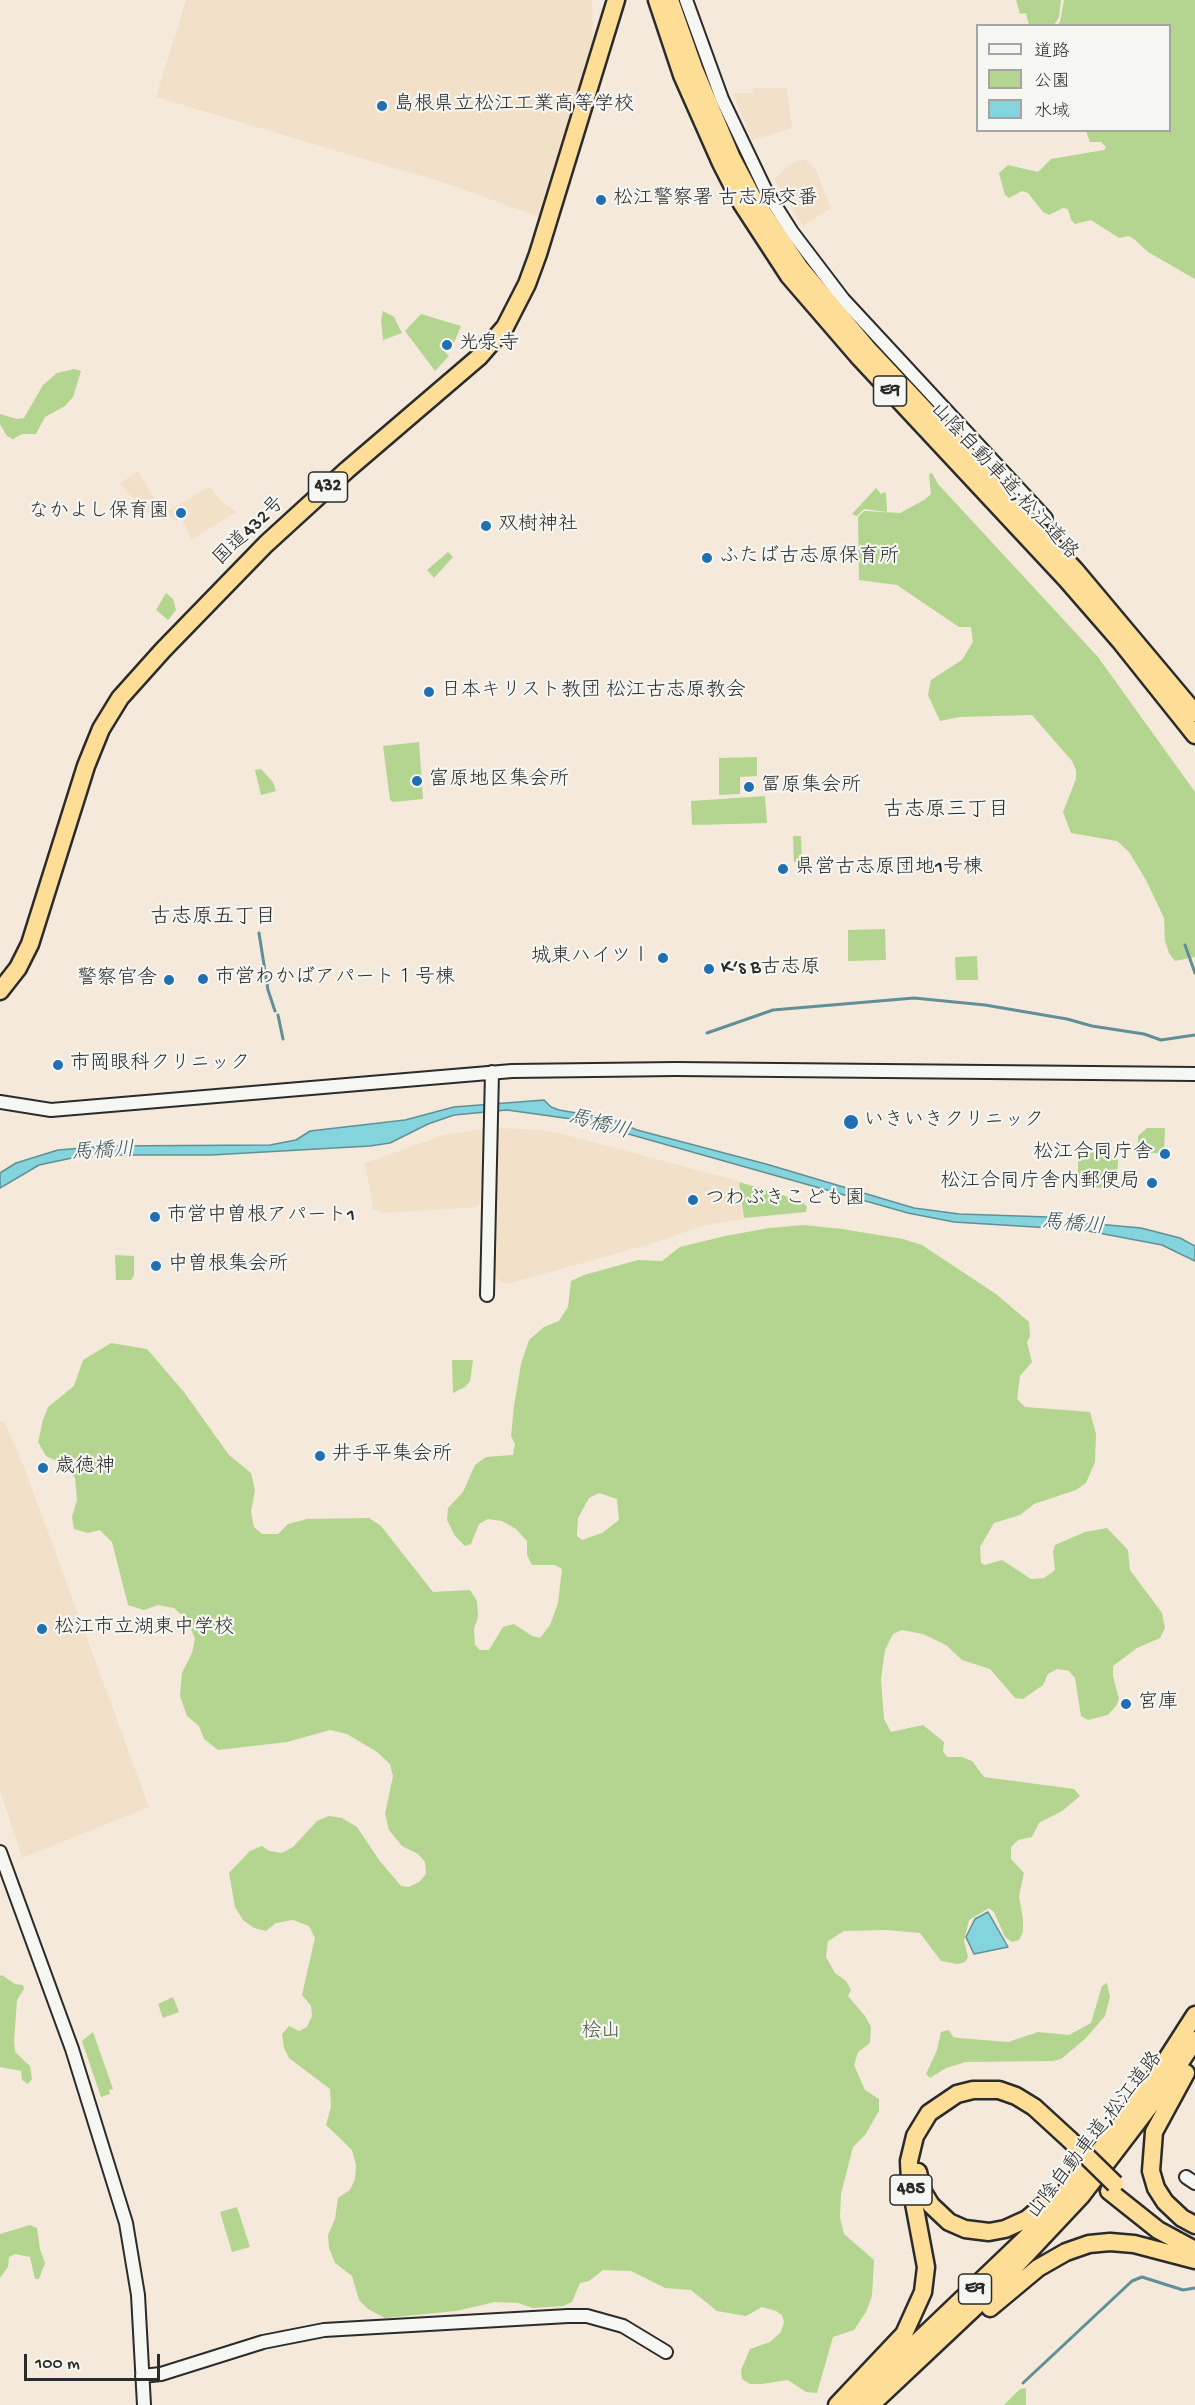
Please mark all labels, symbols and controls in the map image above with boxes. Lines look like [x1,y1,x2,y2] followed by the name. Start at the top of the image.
[976,24,1171,132] legend
[1034,42,1070,63] text: 道路
[1034,72,1070,93] text: 公園
[394,94,634,118] place label: 島根県立松江工業高等学校
[375,99,389,113] marker: 島根県立松江工業高等学校
[1034,102,1070,123] text: 水域
[613,188,818,212] place label: 松江警察署 古志原交番
[594,193,608,207] marker: 松江警察署 古志原交番
[459,333,519,357] place label: 光泉寺
[440,338,454,352] marker: 光泉寺
[874,376,906,406] road number: E9
[924,398,1082,566] street label: 山陰自動車道;松江道路
[308,472,348,502] road number: 432
[209,492,291,572] street label: 国道432号
[29,501,169,525] place label: なかよし保育園
[174,506,188,520] marker: なかよし保育園
[498,514,578,538] place label: 双樹神社
[479,519,493,533] marker: 双樹神社
[719,546,899,570] place label: ふたば古志原保育所
[700,551,714,565] marker: ふたば古志原保育所
[441,680,746,704] place label: 日本キリスト教団 松江古志原教会
[422,685,436,699] marker: 日本キリスト教団 松江古志原教会
[429,769,569,793] place label: 富原地区集会所
[410,774,424,788] marker: 富原地区集会所
[761,775,861,799] place label: 冨原集会所
[742,780,756,794] marker: 冨原集会所
[883,799,1009,825] district label: 古志原三丁目
[795,857,983,881] place label: 県営古志原団地1号棟
[776,862,790,876] marker: 県営古志原団地1号棟
[150,906,276,932] district label: 古志原五丁目
[531,946,651,970] place label: 城東ハイツⅠ
[656,951,670,965] marker: 城東ハイツⅠ
[721,957,821,981] place label: K‘s B古志原
[702,962,716,976] marker: K‘s B古志原
[215,967,455,991] place label: 市営わかばアパート１号棟
[77,968,157,992] place label: 警察官舎
[196,972,210,986] marker: 市営わかばアパート１号棟
[162,973,176,987] marker: 警察官舎
[70,1053,250,1077] place label: 市岡眼科クリニック
[51,1058,65,1072] marker: 市岡眼科クリニック
[565,1106,633,1146] water label: 馬橋川
[864,1110,1044,1134] place label: いきいきクリニック
[842,1113,860,1131] marker: いきいきクリニック
[71,1139,135,1167] water label: 馬橋川
[1033,1142,1153,1166] place label: 松江合同庁舎
[1158,1147,1172,1161] marker: 松江合同庁舎
[940,1171,1140,1195] place label: 松江合同庁舎内郵便局
[1145,1176,1159,1190] marker: 松江合同庁舎内郵便局
[705,1188,865,1212] place label: つわぶきこども園
[686,1193,700,1207] marker: つわぶきこども園
[167,1205,355,1229] place label: 市営中曽根アパート1
[148,1210,162,1224] marker: 市営中曽根アパート1
[1041,1211,1105,1241] water label: 馬橋川
[168,1254,288,1278] place label: 中曽根集会所
[149,1259,163,1273] marker: 中曽根集会所
[332,1444,452,1468] place label: 井手平集会所
[313,1449,327,1463] marker: 井手平集会所
[55,1456,115,1480] place label: 歳徳神
[36,1461,50,1475] marker: 歳徳神
[54,1617,234,1641] place label: 松江市立湖東中学校
[35,1622,49,1636] marker: 松江市立湖東中学校
[1138,1692,1178,1716] place label: 宮庫
[1119,1697,1133,1711] marker: 宮庫
[581,2021,621,2045] park label: 桧山
[1023,2047,1169,2225] street label: 山陰自動車道;松江道路
[890,2175,932,2205] road number: 485
[958,2274,992,2304] road number: E9
[27,2342,164,2380] scale bar
[35,2354,80,2375] text: 100 m

